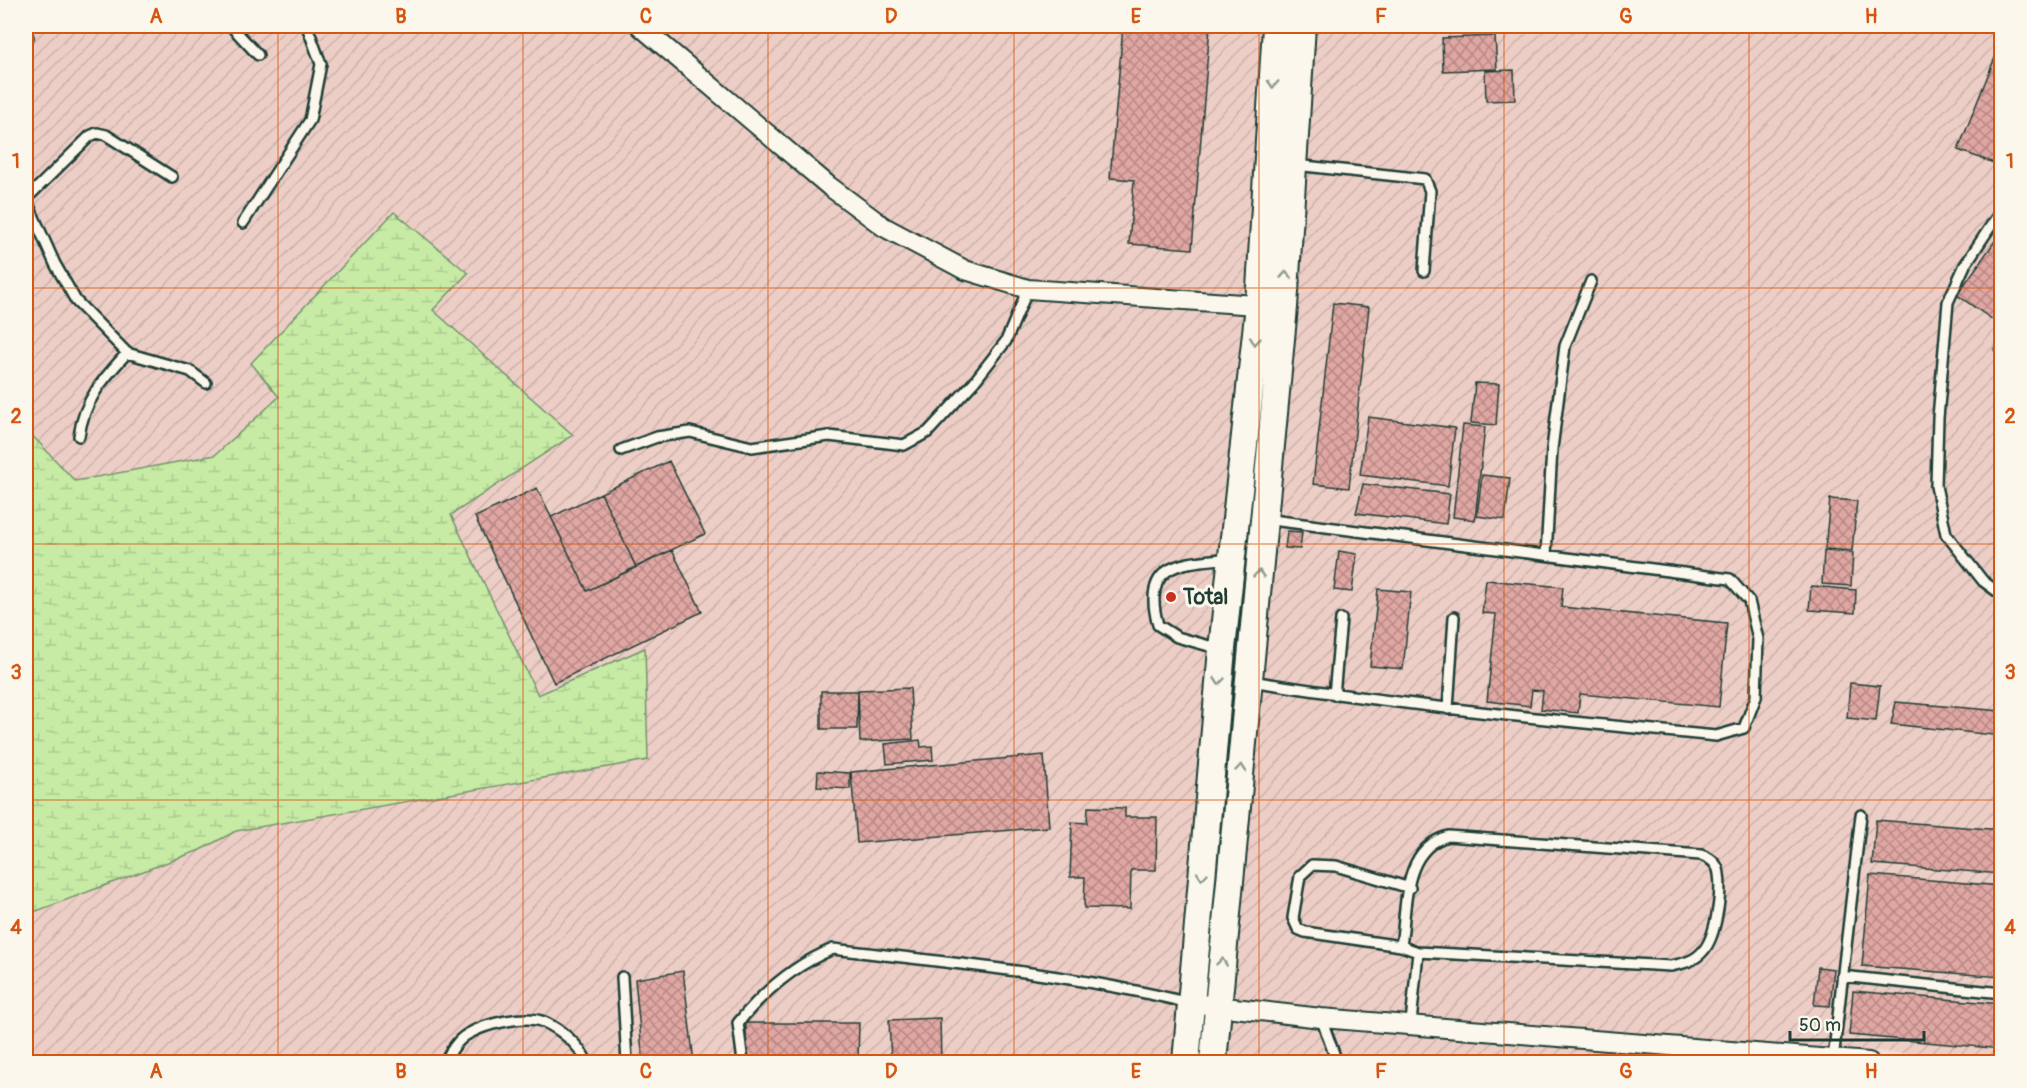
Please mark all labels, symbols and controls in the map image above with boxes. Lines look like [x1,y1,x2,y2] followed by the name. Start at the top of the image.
[150,4,163,29] text: A
[395,4,407,29] text: B
[640,4,652,29] text: C
[885,4,898,29] text: D
[1131,4,1142,29] text: E
[1375,4,1387,29] text: F
[1619,4,1633,29] text: G
[1865,4,1878,29] text: H
[1266,79,1279,88] one-way arrow
[12,149,20,174] text: 1
[2006,149,2014,174] text: 1
[1279,271,1292,280] one-way arrow
[1250,337,1262,346] one-way arrow
[10,404,22,429] text: 2
[2004,404,2016,429] text: 2
[1252,570,1265,579] one-way arrow
[1182,584,1228,611] place label: Total
[1164,590,1178,604] marker: Total
[10,660,22,685] text: 3
[2004,660,2016,685] text: 3
[1213,677,1226,686] one-way arrow
[1234,764,1247,773] one-way arrow
[1196,871,1209,880] one-way arrow
[10,915,22,940] text: 4
[2004,915,2016,940] text: 4
[1215,958,1228,967] one-way arrow
[1790,1004,1924,1042] scale bar
[1799,1014,1841,1037] text: 50 m
[150,1059,163,1084] text: A
[395,1059,407,1084] text: B
[640,1059,652,1084] text: C
[885,1059,898,1084] text: D
[1131,1059,1142,1084] text: E
[1375,1059,1387,1084] text: F
[1619,1059,1633,1084] text: G
[1865,1059,1878,1084] text: H

